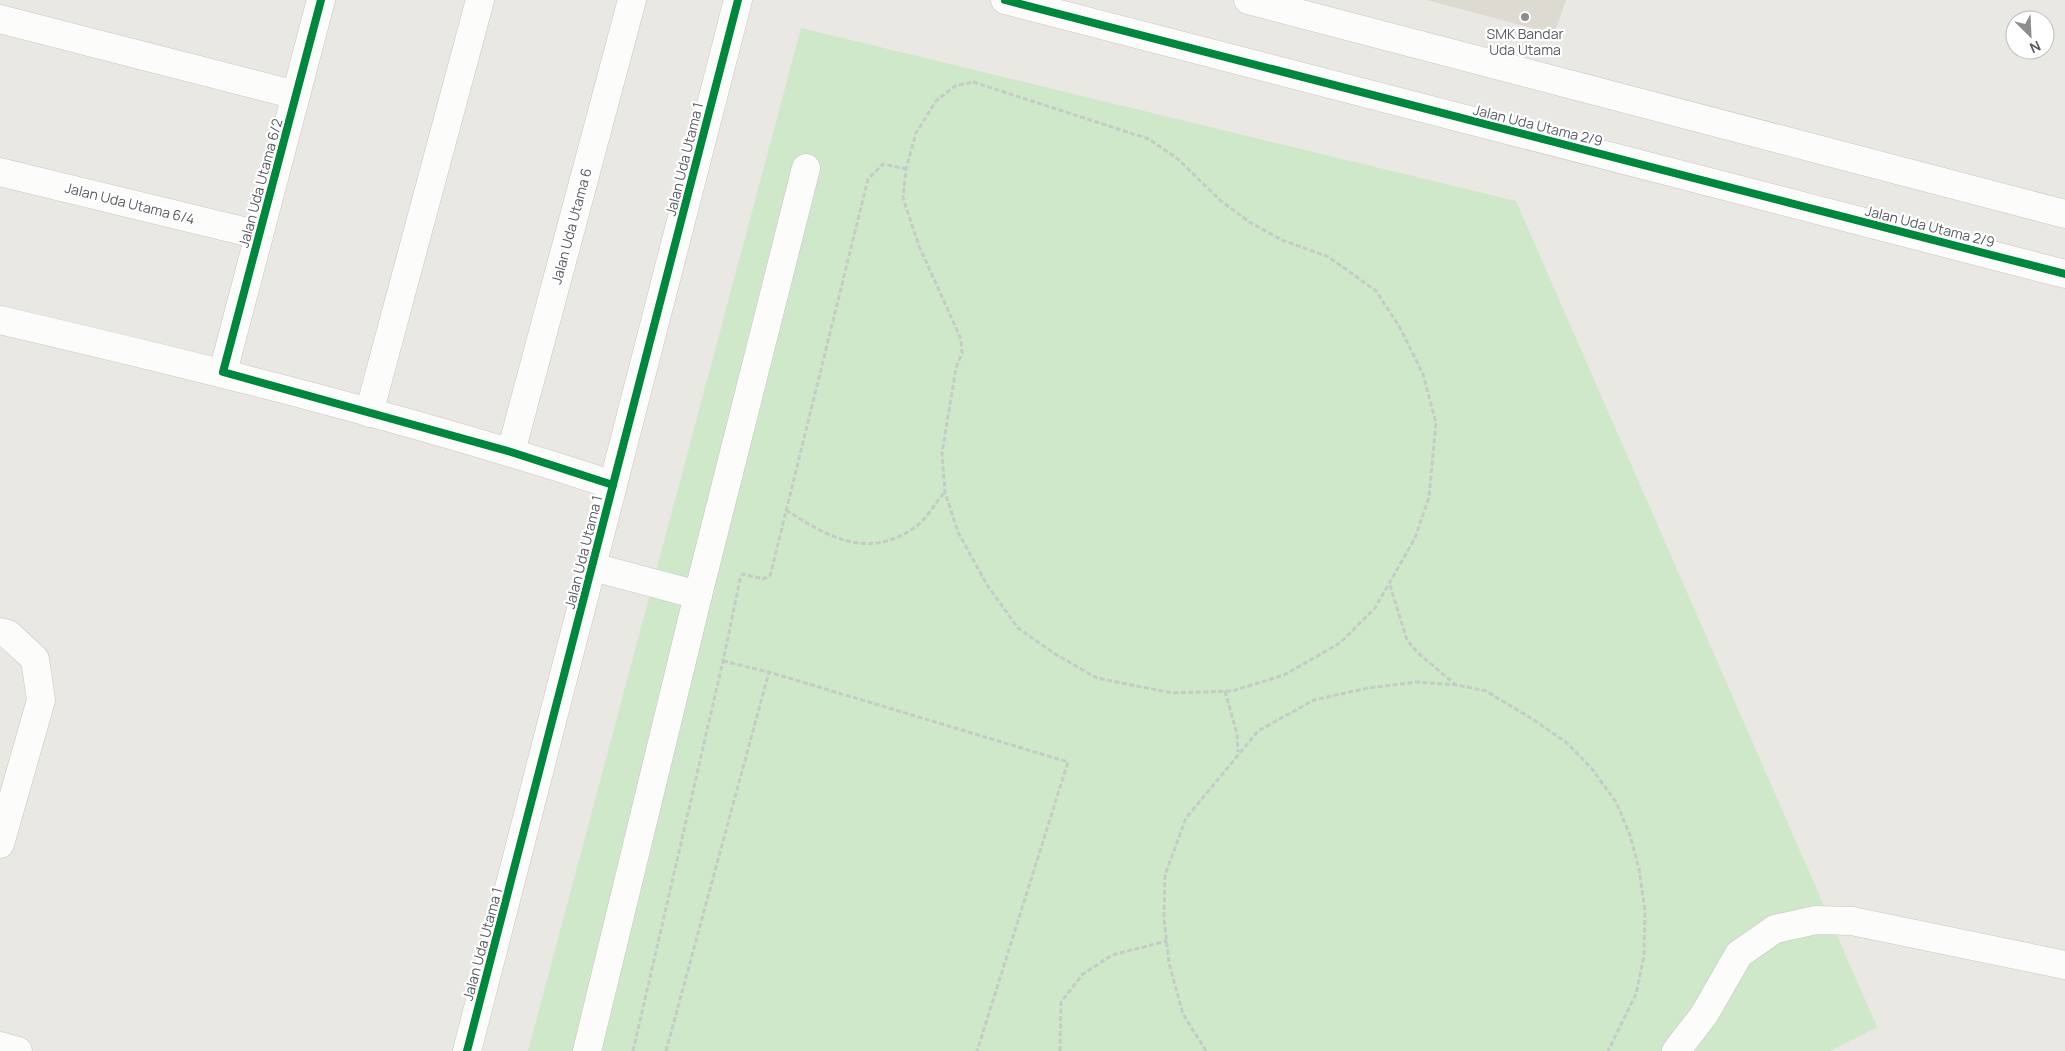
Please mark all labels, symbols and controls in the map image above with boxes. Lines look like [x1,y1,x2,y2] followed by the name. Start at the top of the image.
[2005,10,2055,60] north arrow
[1519,11,1531,23] marker: SMK Bandar Uda Utama
[1487,24,1563,59] place label: SMK Bandar Uda Utama
[2027,37,2044,58] text: N
[661,100,707,218] street label: Jalan Uda Utama 1
[1471,100,1605,150] street label: Jalan Uda Utama 2/9
[234,116,286,250] street label: Jalan Uda Utama 6/2
[546,166,596,286] street label: Jalan Uda Utama 6
[63,178,197,228] street label: Jalan Uda Utama 6/4
[1863,201,1997,251] street label: Jalan Uda Utama 2/9
[560,493,606,611] street label: Jalan Uda Utama 1
[458,885,506,1003] street label: Jalan Uda Utama 1

